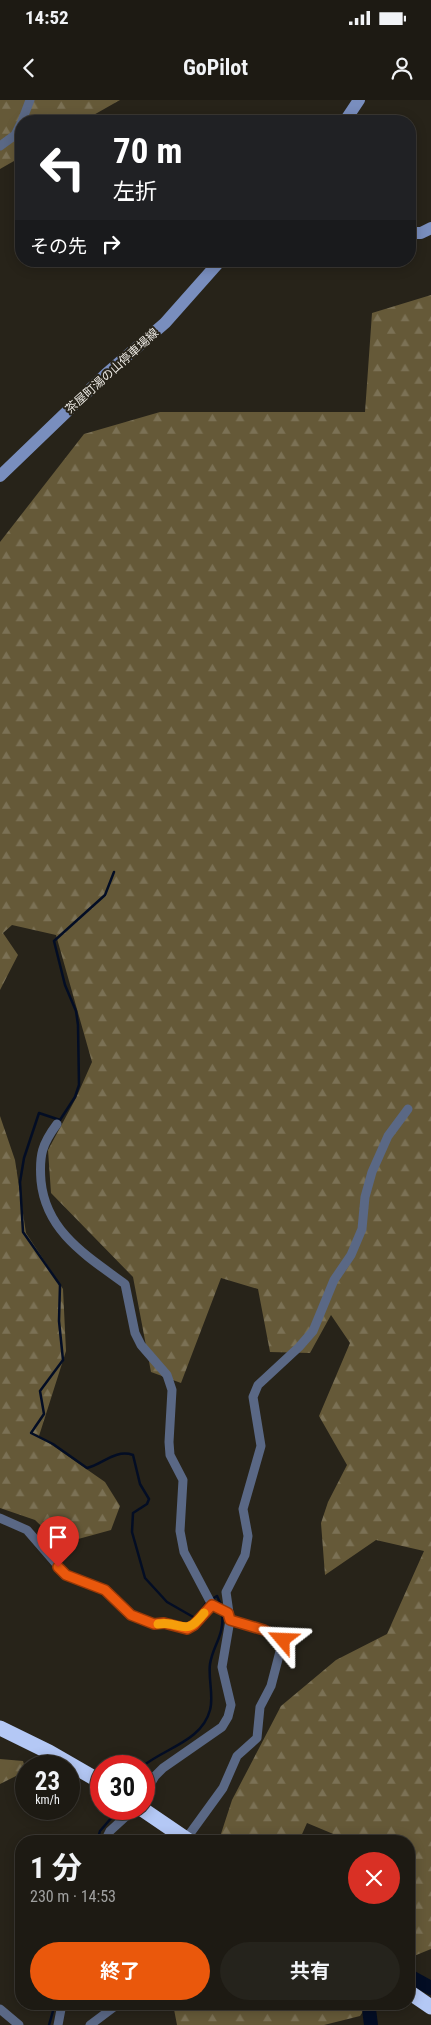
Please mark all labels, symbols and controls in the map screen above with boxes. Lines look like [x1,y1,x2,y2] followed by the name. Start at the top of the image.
[25,6,69,29] text: 14:52
[15,54,43,82] icon: back
[388,54,416,82] icon: person
[183,55,248,80] text: GoPilot
[113,131,182,172] text: 70 m
[30,135,95,200] icon: left
[113,179,157,204] text: 左折
[97,230,125,258] icon: right
[30,235,87,258] text: その先
[63,326,161,416] street label: 茶屋町湯の山停車場線
[37,1516,79,1567] pin
[44,1523,72,1551] icon: arrive
[256,1613,308,1665] position arrow
[90,1755,155,1820] speed limit sign: 30
[35,1767,60,1796] text: 23
[35,1793,60,1807] text: km/h
[30,1850,82,1885] text: 1 分
[348,1852,400,1904] button: close
[30,1887,116,1906] text: 230 m · 14:53
[30,1942,210,2000] button: 終了
[220,1942,400,2000] button: 共有

